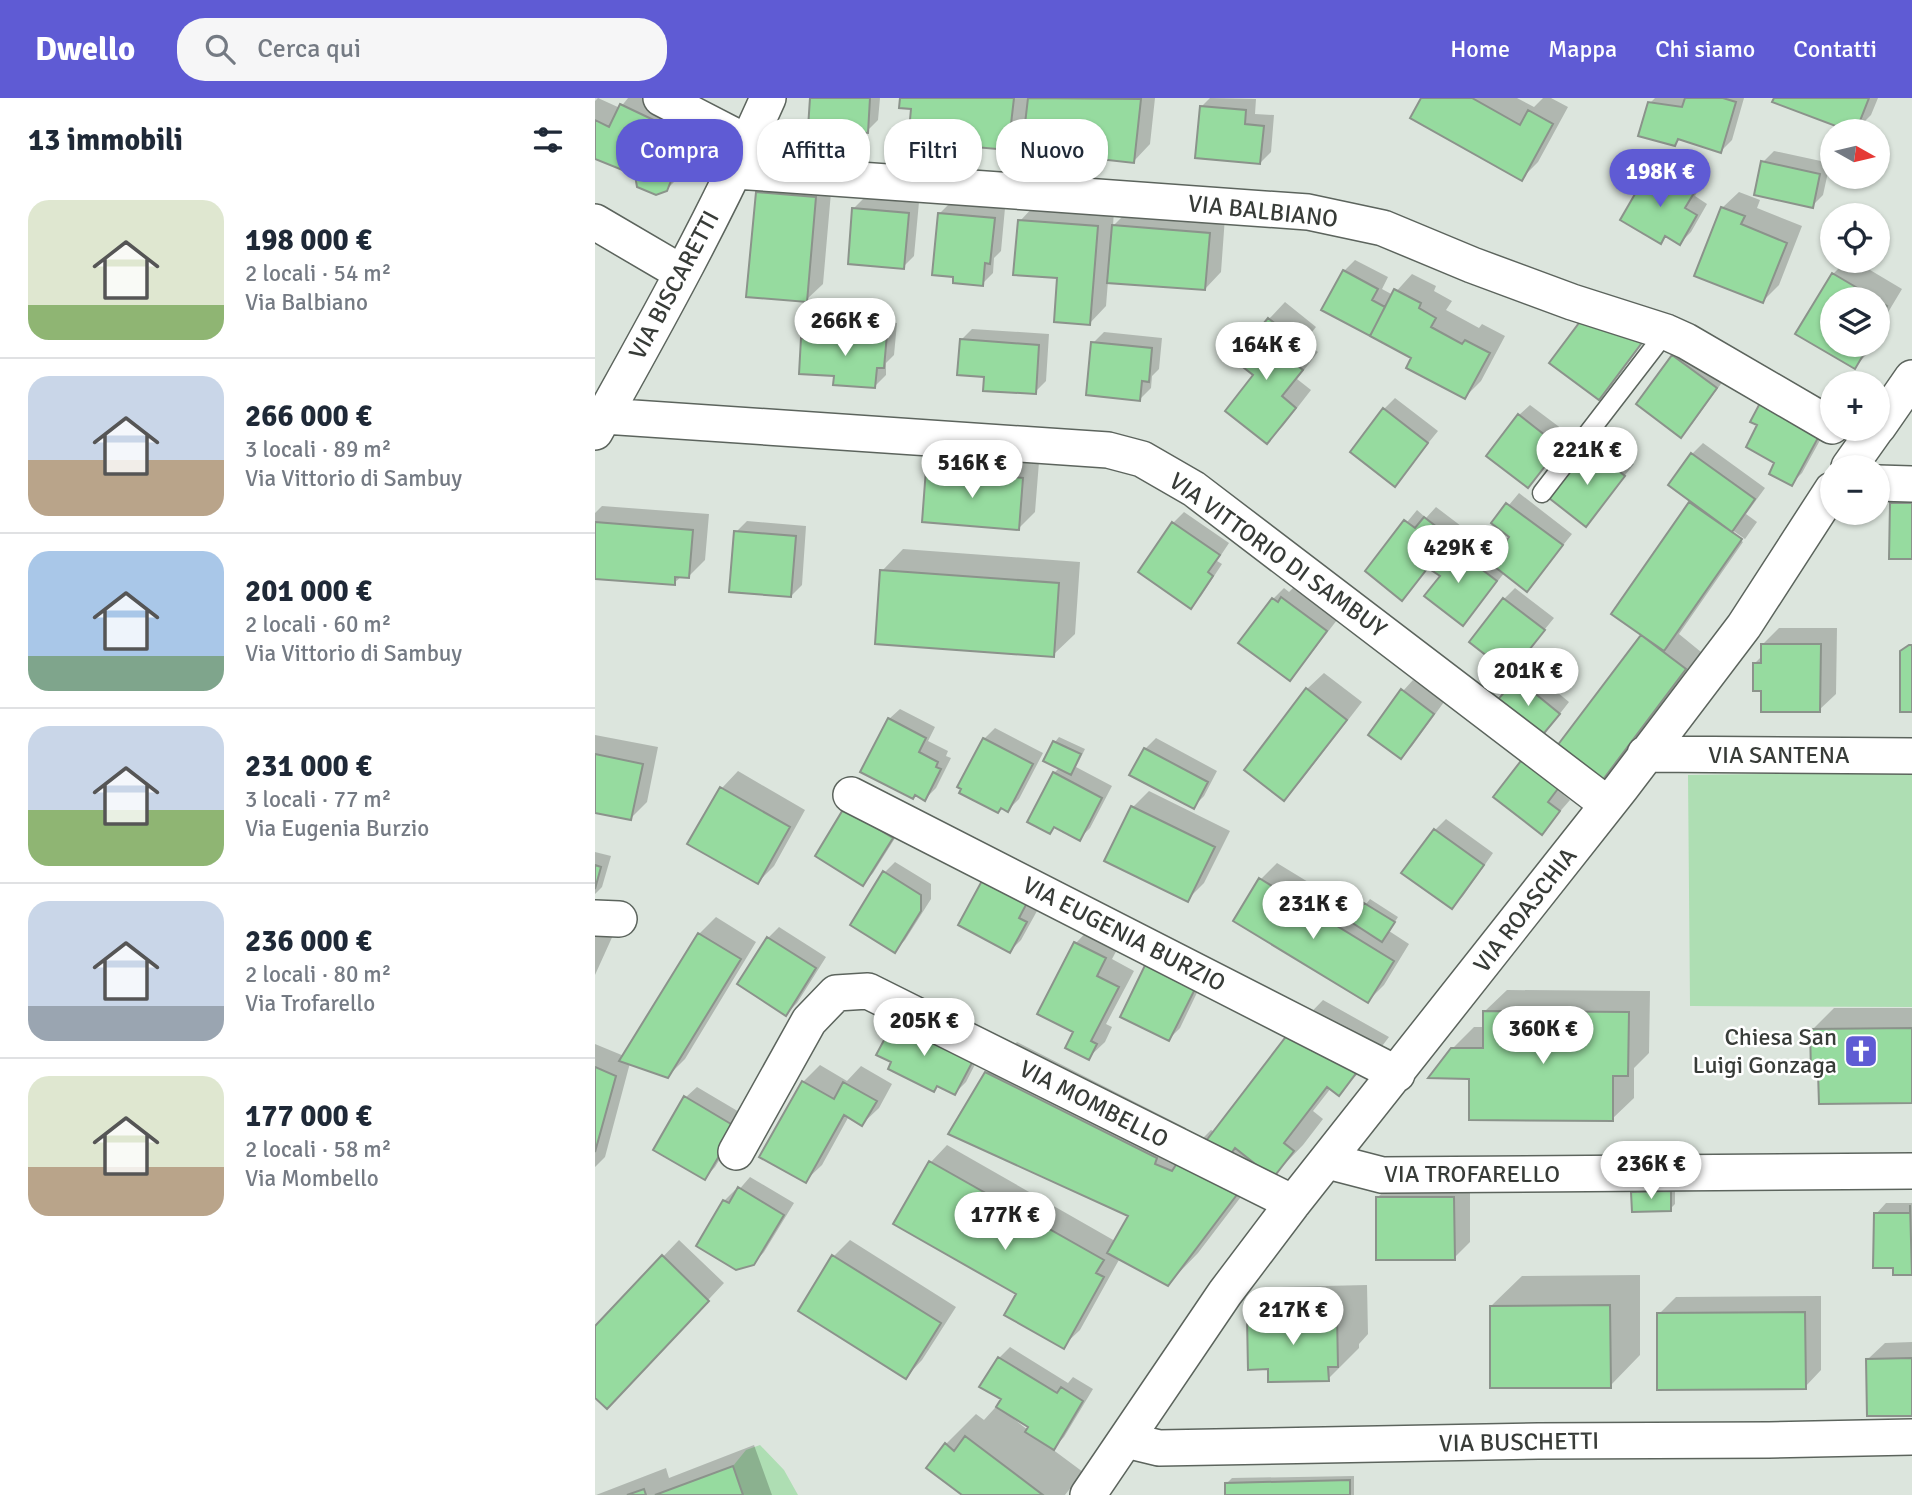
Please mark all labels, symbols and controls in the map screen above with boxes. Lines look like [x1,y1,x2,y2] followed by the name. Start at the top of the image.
[177,18,667,81] search box
[35,29,135,70] text: Dwello
[201,30,239,68] icon: search
[257,33,361,65] text: Cerca qui
[1450,34,1510,64] text: Home
[1548,34,1617,64] text: Mappa
[1655,34,1755,64] text: Chi siamo
[1793,34,1877,64] text: Contatti
[616,119,743,182] chip: Compra
[757,119,870,182] chip: Affitta
[884,119,982,182] chip: Filtri
[996,119,1108,182] chip: Nuovo
[1820,119,1890,189] north arrow
[1820,119,1890,525] map controls
[529,121,567,159] icon: filters
[28,122,183,159] text: 13 immobili
[1603,150,1717,209] pin: 198K €
[1625,157,1695,186] text: 198K €
[1187,188,1339,234] street label: VIA BALBIANO
[1820,203,1890,273] button: locate
[622,205,726,365] street label: VIA BISCARETTI
[245,222,372,259] text: 198 000 €
[84,228,168,312] icon: home
[245,259,391,288] text: 2 locali · 54 m²
[1820,287,1890,357] button: layers
[245,288,368,317] text: Via Balbiano
[788,299,902,358] pin: 266K €
[810,306,880,335] text: 266K €
[1209,322,1323,382] pin: 164K €
[1231,330,1301,359] text: 164K €
[1820,371,1890,441] button: +
[245,398,372,435] text: 266 000 €
[84,404,168,488] icon: home
[1530,428,1644,487] pin: 221K €
[245,435,391,464] text: 3 locali · 89 m²
[1552,435,1622,464] text: 221K €
[915,440,1029,500] pin: 516K €
[937,448,1007,477] text: 516K €
[1820,455,1890,525] button: −
[245,464,462,493] text: Via Vittorio di Sambuy
[1163,466,1393,644] street label: VIA VITTORIO DI SAMBUY
[1401,526,1515,585] pin: 429K €
[1423,533,1493,562] text: 429K €
[245,573,372,610] text: 201 000 €
[84,579,168,663] icon: home
[245,610,391,639] text: 2 locali · 60 m²
[245,639,462,668] text: Via Vittorio di Sambuy
[1471,648,1585,708] pin: 201K €
[1493,656,1563,685] text: 201K €
[1708,740,1850,770] street label: VIA SANTENA
[245,748,372,785] text: 231 000 €
[84,754,168,838] icon: home
[245,785,391,814] text: 3 locali · 77 m²
[245,814,429,843] text: Via Eugenia Burzio
[1467,841,1583,979] street label: VIA ROASCHIA
[1017,870,1231,998] street label: VIA EUGENIA BURZIO
[1256,882,1370,941] pin: 231K €
[1278,889,1348,918] text: 231K €
[245,923,372,960] text: 236 000 €
[84,929,168,1013] icon: home
[245,960,391,989] text: 2 locali · 80 m²
[245,989,375,1018] text: Via Trofarello
[867,998,981,1058] pin: 205K €
[889,1006,959,1035] text: 205K €
[1486,1006,1600,1066] pin: 360K €
[1508,1014,1578,1043] text: 360K €
[1693,1022,1837,1080] place label: Chiesa San Luigi Gonzaga
[1842,1032,1880,1070] church icon: Chiesa San Luigi Gonzaga
[1014,1054,1174,1154] street label: VIA MOMBELLO
[245,1098,372,1135] text: 177 000 €
[84,1104,168,1188] icon: home
[245,1135,391,1164] text: 2 locali · 58 m²
[1594,1142,1708,1201] pin: 236K €
[1616,1149,1686,1178] text: 236K €
[1384,1159,1560,1189] street label: VIA TROFARELLO
[245,1164,379,1193] text: Via Mombello
[948,1192,1062,1252] pin: 177K €
[970,1200,1040,1229] text: 177K €
[1236,1288,1350,1347] pin: 217K €
[1258,1295,1328,1324] text: 217K €
[1439,1426,1599,1458] street label: VIA BUSCHETTI

